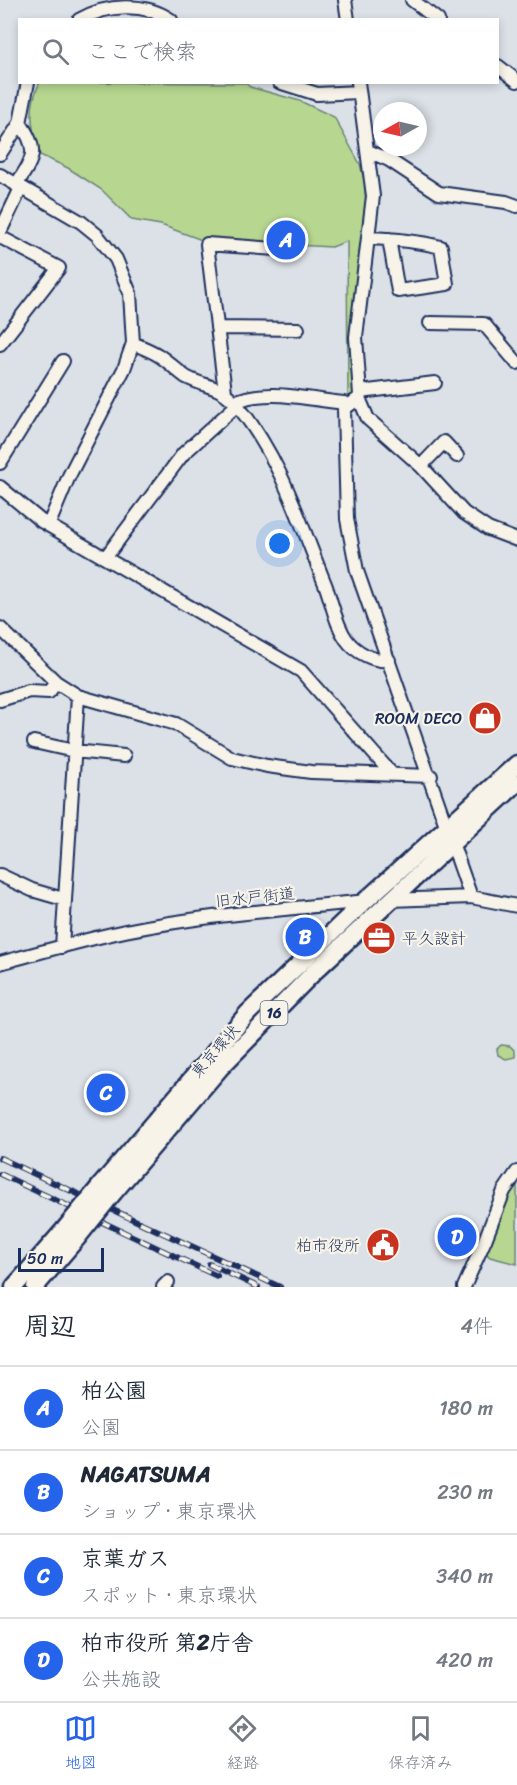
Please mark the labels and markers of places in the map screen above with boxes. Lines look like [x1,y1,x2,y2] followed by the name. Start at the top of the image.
[266,218,306,262] pin: A
[467,700,503,736] shop icon: ROOM DECO
[375,704,462,733] place label: ROOM DECO
[286,914,324,960] pin: B
[361,920,397,956] office icon: 平久設計
[402,924,466,953] place label: 平久設計
[86,1070,126,1116] pin: C
[438,1214,476,1260] pin: D
[365,1227,401,1263] public building icon: 柏市役所
[296,1231,360,1260] place label: 柏市役所

